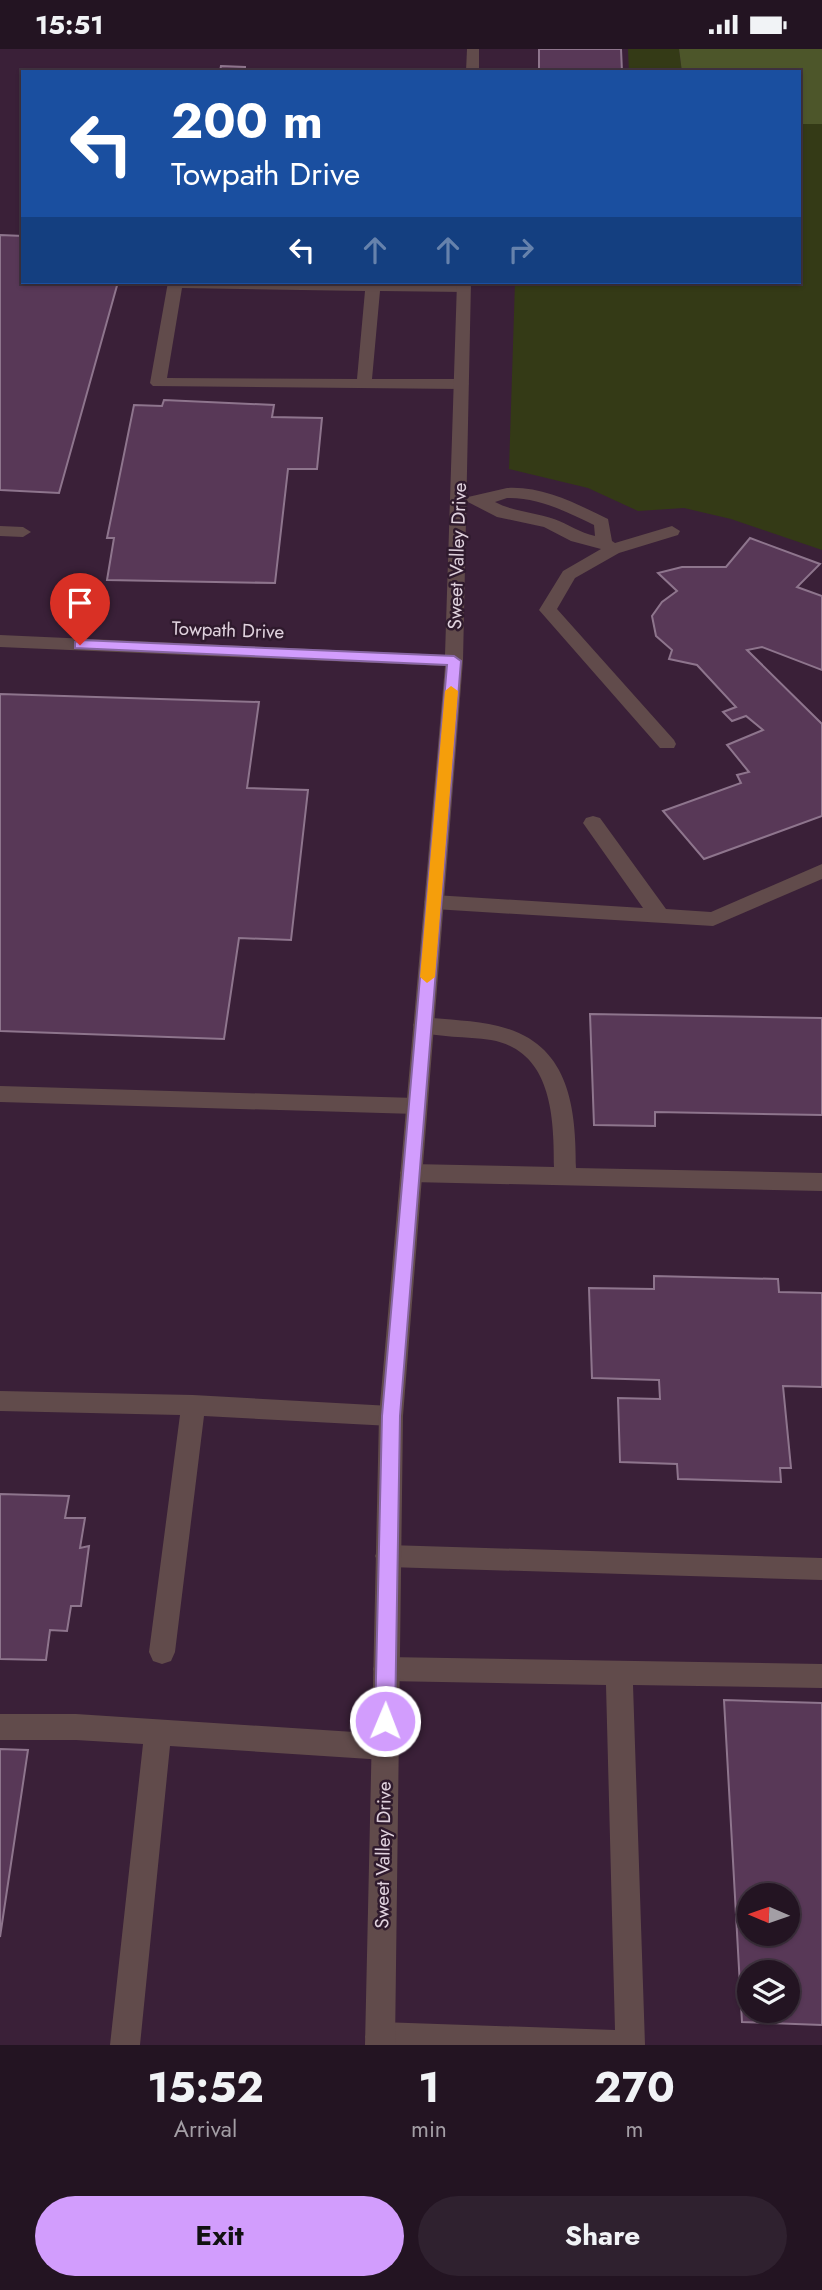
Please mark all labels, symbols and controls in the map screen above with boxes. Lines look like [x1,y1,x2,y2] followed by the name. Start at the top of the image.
[35,6,103,44] text: 15:51
[171,86,323,156] text: 200 m
[56,98,147,189] icon: left
[171,151,360,197] text: Towpath Drive
[283,231,321,269] icon: left
[356,231,394,269] icon: ahead
[429,231,467,269] icon: ahead
[502,231,540,269] icon: right
[441,482,473,630] street label: Sweet Valley Drive
[50,573,110,645] pin
[61,584,99,622] icon: arrive
[171,615,285,645] street label: Towpath Drive
[348,1684,422,1758] position arrow
[368,1781,398,1929] street label: Sweet Valley Drive
[737,1883,800,1946] north arrow
[737,1883,800,2023] map controls
[737,1960,800,2023] button: layers
[147,2057,264,2118] text: 15:52
[418,2057,440,2118] text: 1
[594,2057,675,2118] text: 270
[174,2112,237,2146] text: Arrival
[411,2112,447,2146] text: min
[625,2112,643,2146] text: m
[35,2196,404,2276] button: Exit
[418,2196,787,2276] button: Share

